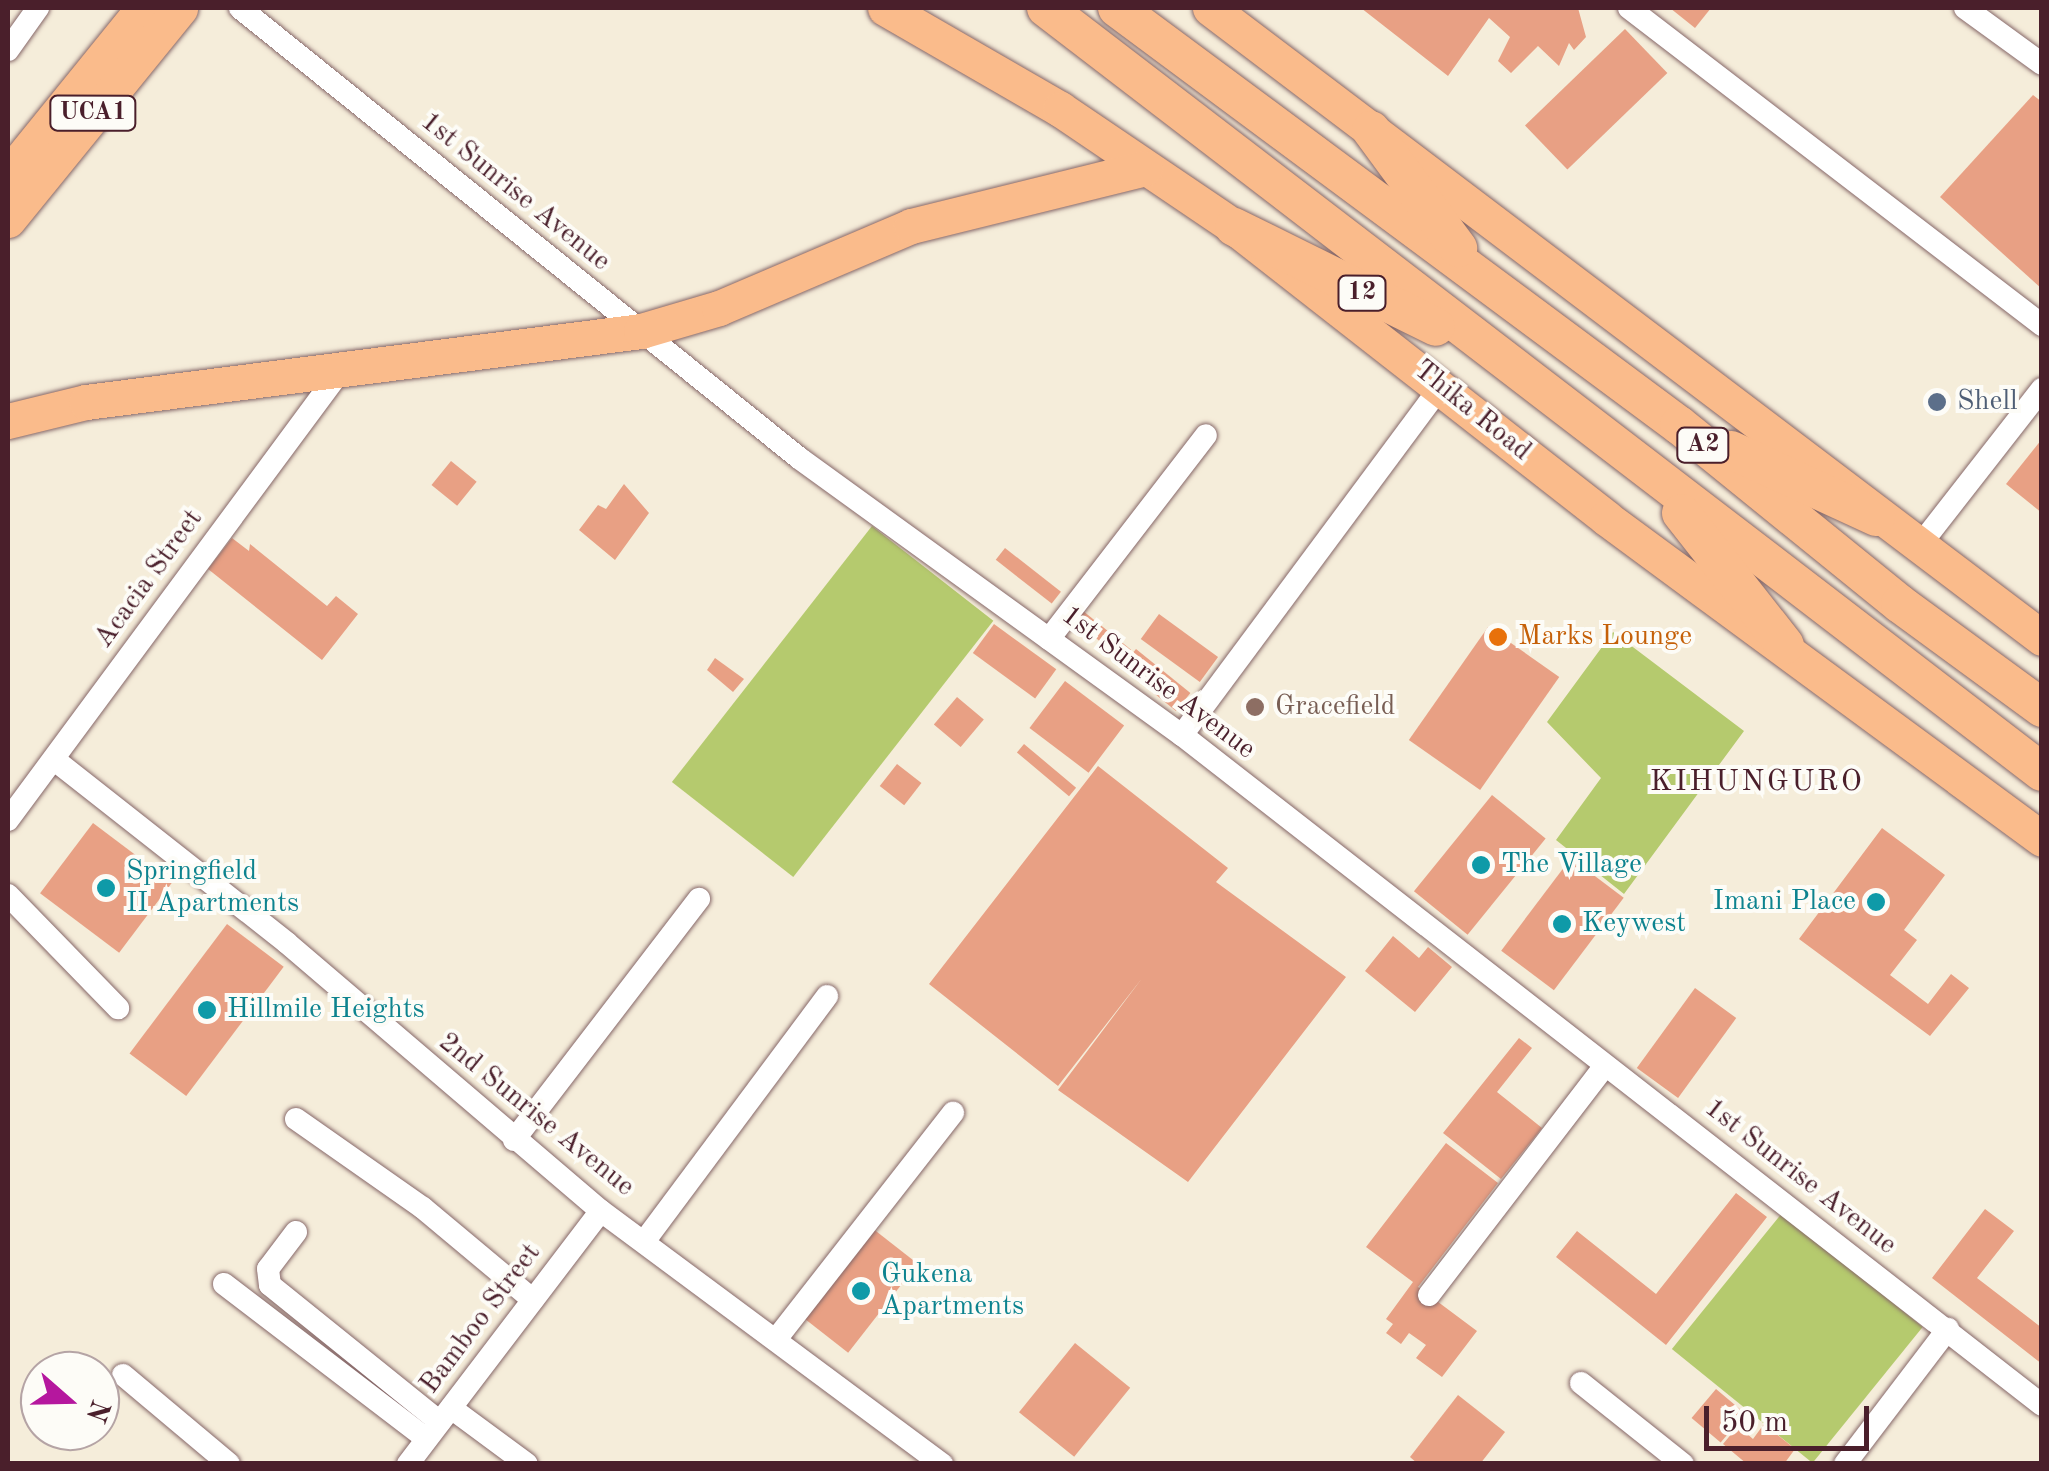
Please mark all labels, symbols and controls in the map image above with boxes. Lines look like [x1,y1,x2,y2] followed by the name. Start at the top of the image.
[48,93,138,133] road number: UCA1
[413,105,617,279] street label: 1st Sunrise Avenue
[1337,273,1387,313] road number: 12
[1406,353,1538,469] street label: Thika Road
[1957,385,2018,419] place label: Shell
[1926,391,1948,413] marker: Shell
[1676,425,1730,465] road number: A2
[87,503,211,655] street label: Acacia Street
[1054,599,1262,767] street label: 1st Sunrise Avenue
[1518,620,1692,654] place label: Marks Lounge
[1487,626,1509,648] marker: Marks Lounge
[1275,690,1395,724] place label: Gracefield
[1244,696,1266,718] marker: Gracefield
[1650,764,1864,800] district label: KIHUNGURO
[1501,848,1642,882] place label: The Village
[1470,854,1492,876] marker: The Village
[126,855,299,921] place label: Springfield II Apartments
[95,877,117,899] marker: Springfield II Apartments
[1713,885,1856,919] place label: Imani Place
[1865,891,1887,913] marker: Imani Place
[1582,907,1686,941] place label: Keywest
[1551,913,1573,935] marker: Keywest
[227,993,425,1027] place label: Hillmile Heights
[196,999,218,1021] marker: Hillmile Heights
[431,1026,641,1204] street label: 2nd Sunrise Avenue
[1697,1092,1903,1262] street label: 1st Sunrise Avenue
[414,1237,548,1401] street label: Bamboo Street
[881,1258,1024,1324] place label: Gukena Apartments
[850,1280,872,1302] marker: Gukena Apartments
[20,1351,120,1451] north arrow
[1709,1386,1874,1448] scale bar
[79,1396,113,1425] text: N
[1721,1408,1788,1438] text: 50 m

